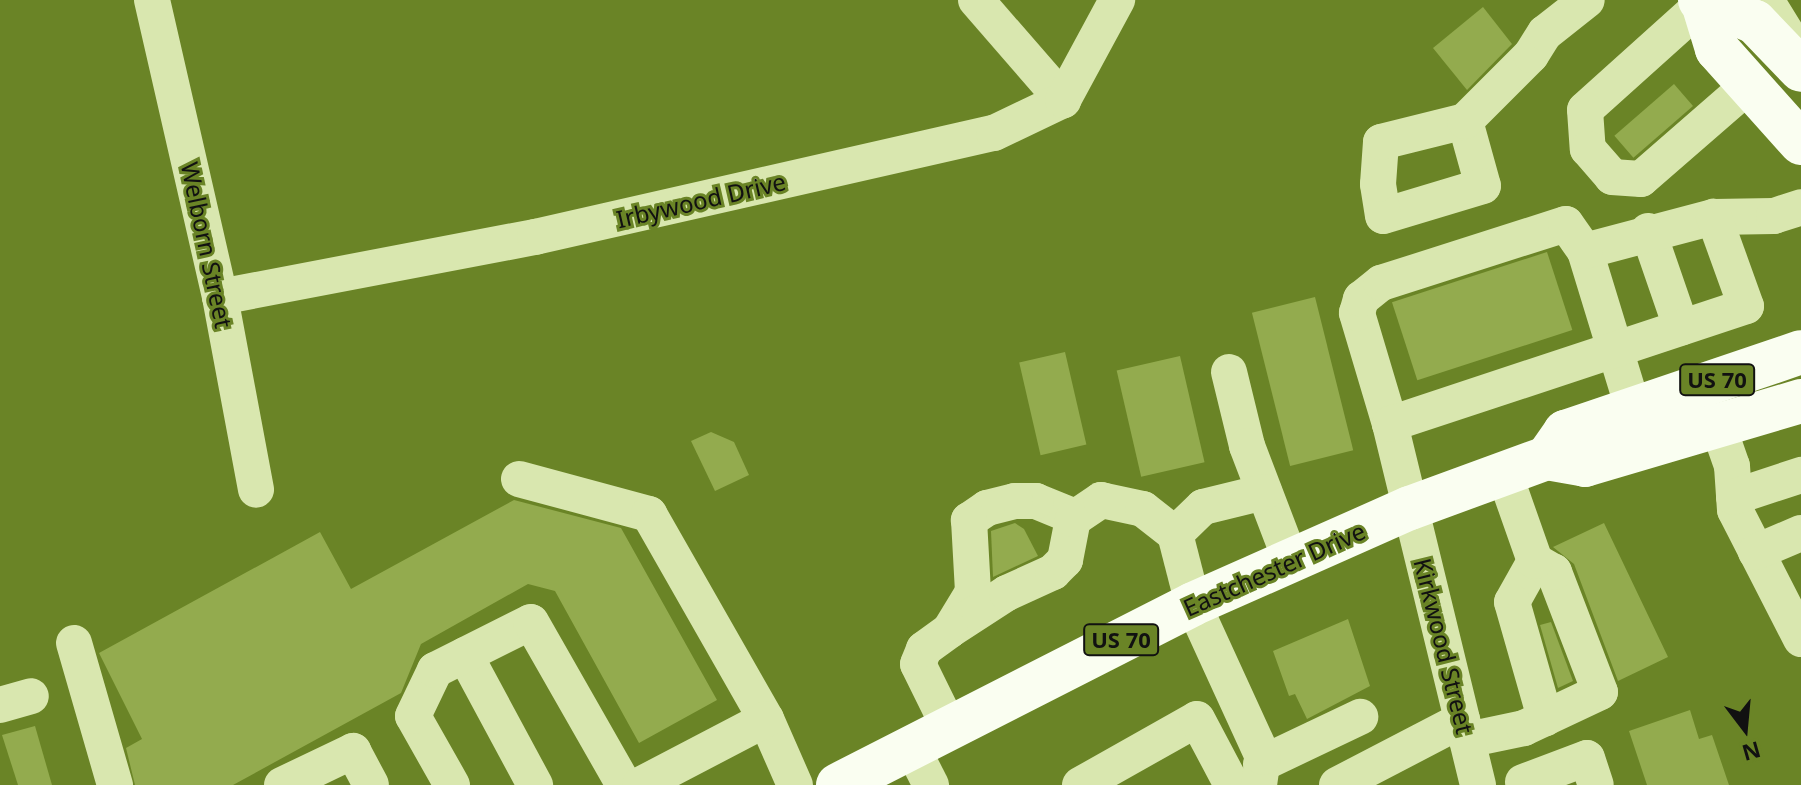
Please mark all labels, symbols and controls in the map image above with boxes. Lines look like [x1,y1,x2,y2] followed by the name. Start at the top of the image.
[175,159,239,331] street label: Welborn Street
[614,167,788,233] street label: Irbywood Drive
[1679,362,1755,398] road number: US 70
[1179,516,1369,622] street label: Eastchester Drive
[1408,555,1480,737] street label: Kirkwood Street
[1083,622,1159,658] road number: US 70
[1705,689,1785,769] north arrow
[1739,735,1764,769] text: N

